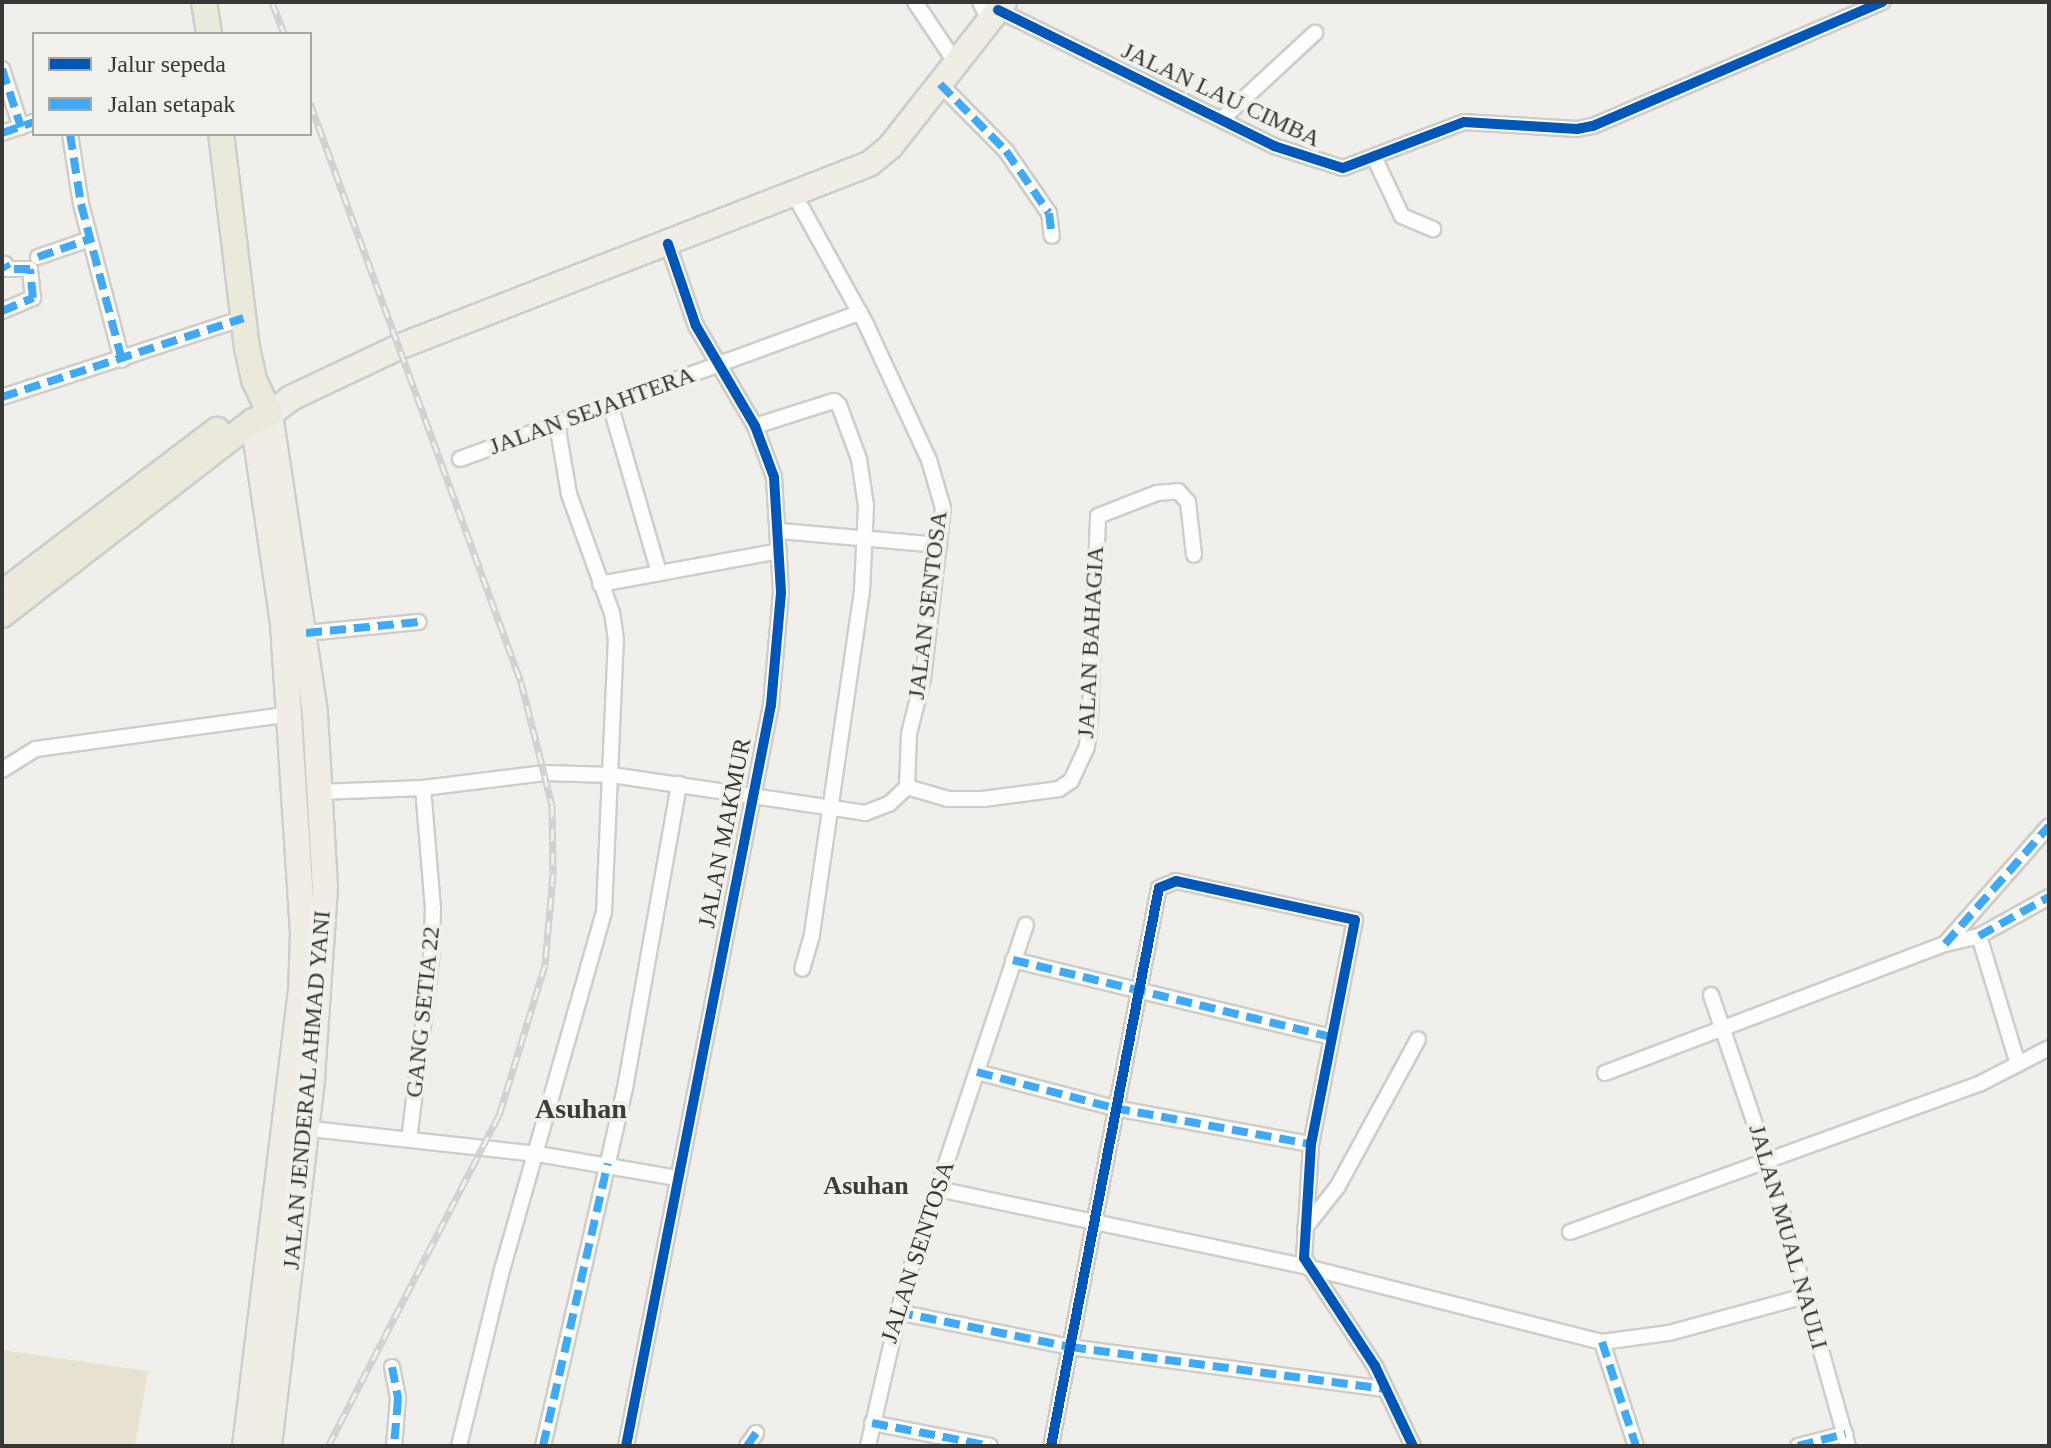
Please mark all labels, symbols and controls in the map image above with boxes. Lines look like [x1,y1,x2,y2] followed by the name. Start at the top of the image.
[32,32,312,136] legend
[1117,36,1325,154] street label: JALAN LAU CIMBA
[108,51,226,77] text: Jalur sepeda
[108,91,235,117] text: Jalan setapak
[485,360,699,462] street label: JALAN SEJAHTERA
[902,509,954,701] street label: JALAN SENTOSA
[1072,545,1110,739] street label: JALAN BAHAGIA
[692,736,758,930] street label: JALAN MAKMUR
[277,908,337,1272] street label: JALAN JENDERAL AHMAD YANI
[400,924,446,1100] street label: GANG SETIA 22
[535,1092,627,1126] district label: Asuhan
[1742,1121,1834,1353] street label: JALAN MUAL NAULI
[875,1157,961,1347] street label: JALAN SENTOSA
[823,1170,909,1202] district label: Asuhan

